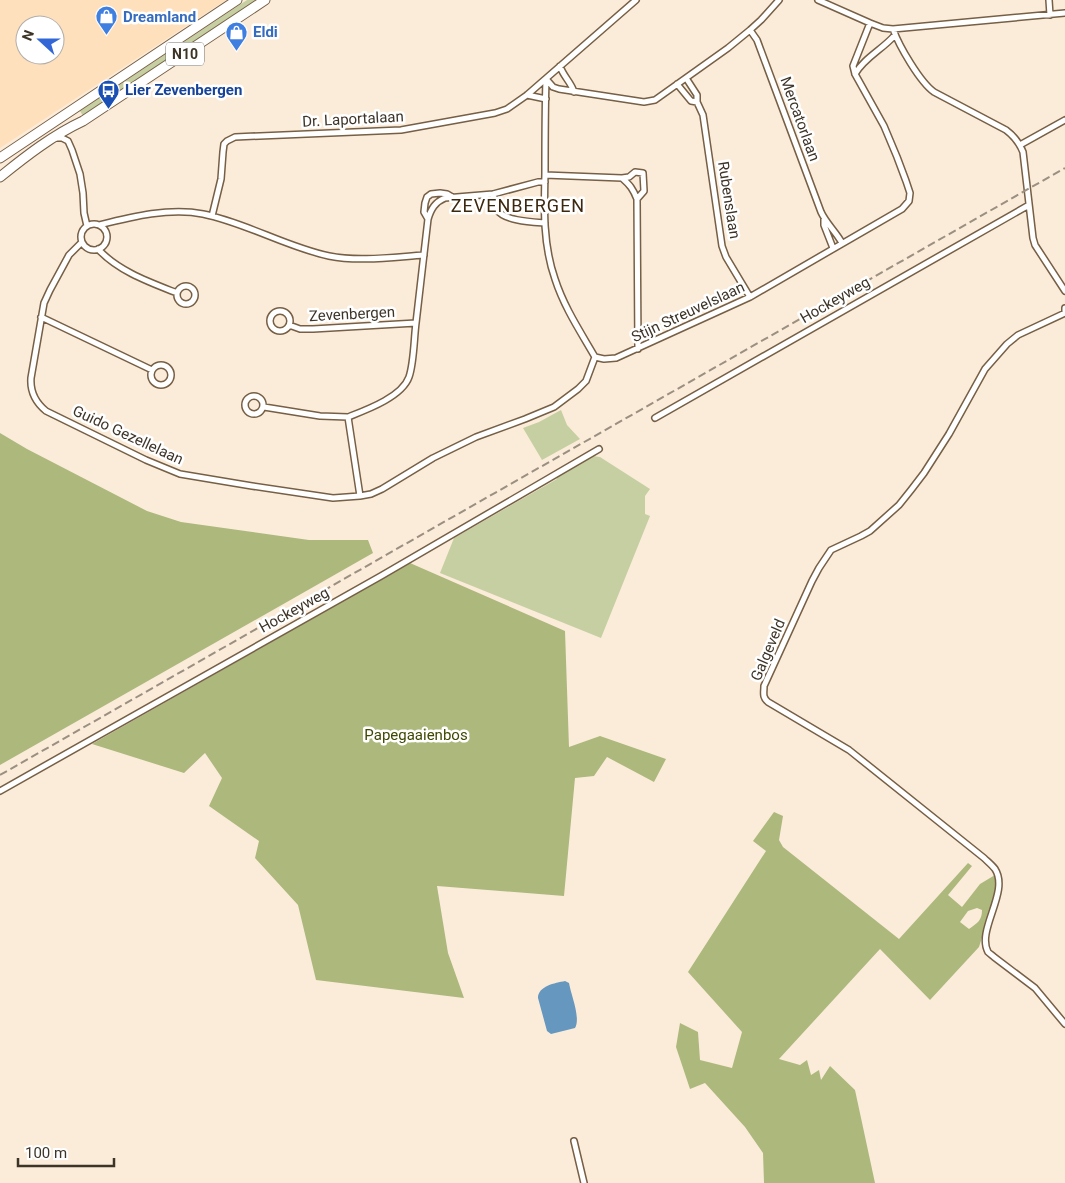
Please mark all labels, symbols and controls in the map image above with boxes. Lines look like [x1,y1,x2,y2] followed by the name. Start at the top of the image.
[95,5,119,36] shop icon: Dreamland
[123,8,196,26] place label: Dreamland
[15,15,65,65] north arrow
[225,20,249,51] shop icon: Eldi
[253,23,278,41] place label: Eldi
[19,28,37,43] text: N
[166,42,204,66] road number: N10
[776,74,824,164] street label: Mercatorlaan
[97,78,121,109] bus stop icon: Lier Zevenbergen
[125,81,242,99] place label: Lier Zevenbergen
[302,107,404,131] street label: Dr. Laportalaan
[714,160,744,240] street label: Rubenslaan
[451,195,585,216] district label: ZEVENBERGEN
[797,273,873,327] street label: Hockeyweg
[629,278,747,346] street label: Stijn Streuvelslaan
[309,303,395,325] street label: Zevenbergen
[70,402,186,468] street label: Guido Gezellelaan
[256,583,332,637] street label: Hockeyweg
[747,616,789,684] street label: Galgeveld
[364,726,468,744] park label: Papegaaienbos
[18,1136,114,1168] scale bar
[25,1144,67,1162] text: 100 m

